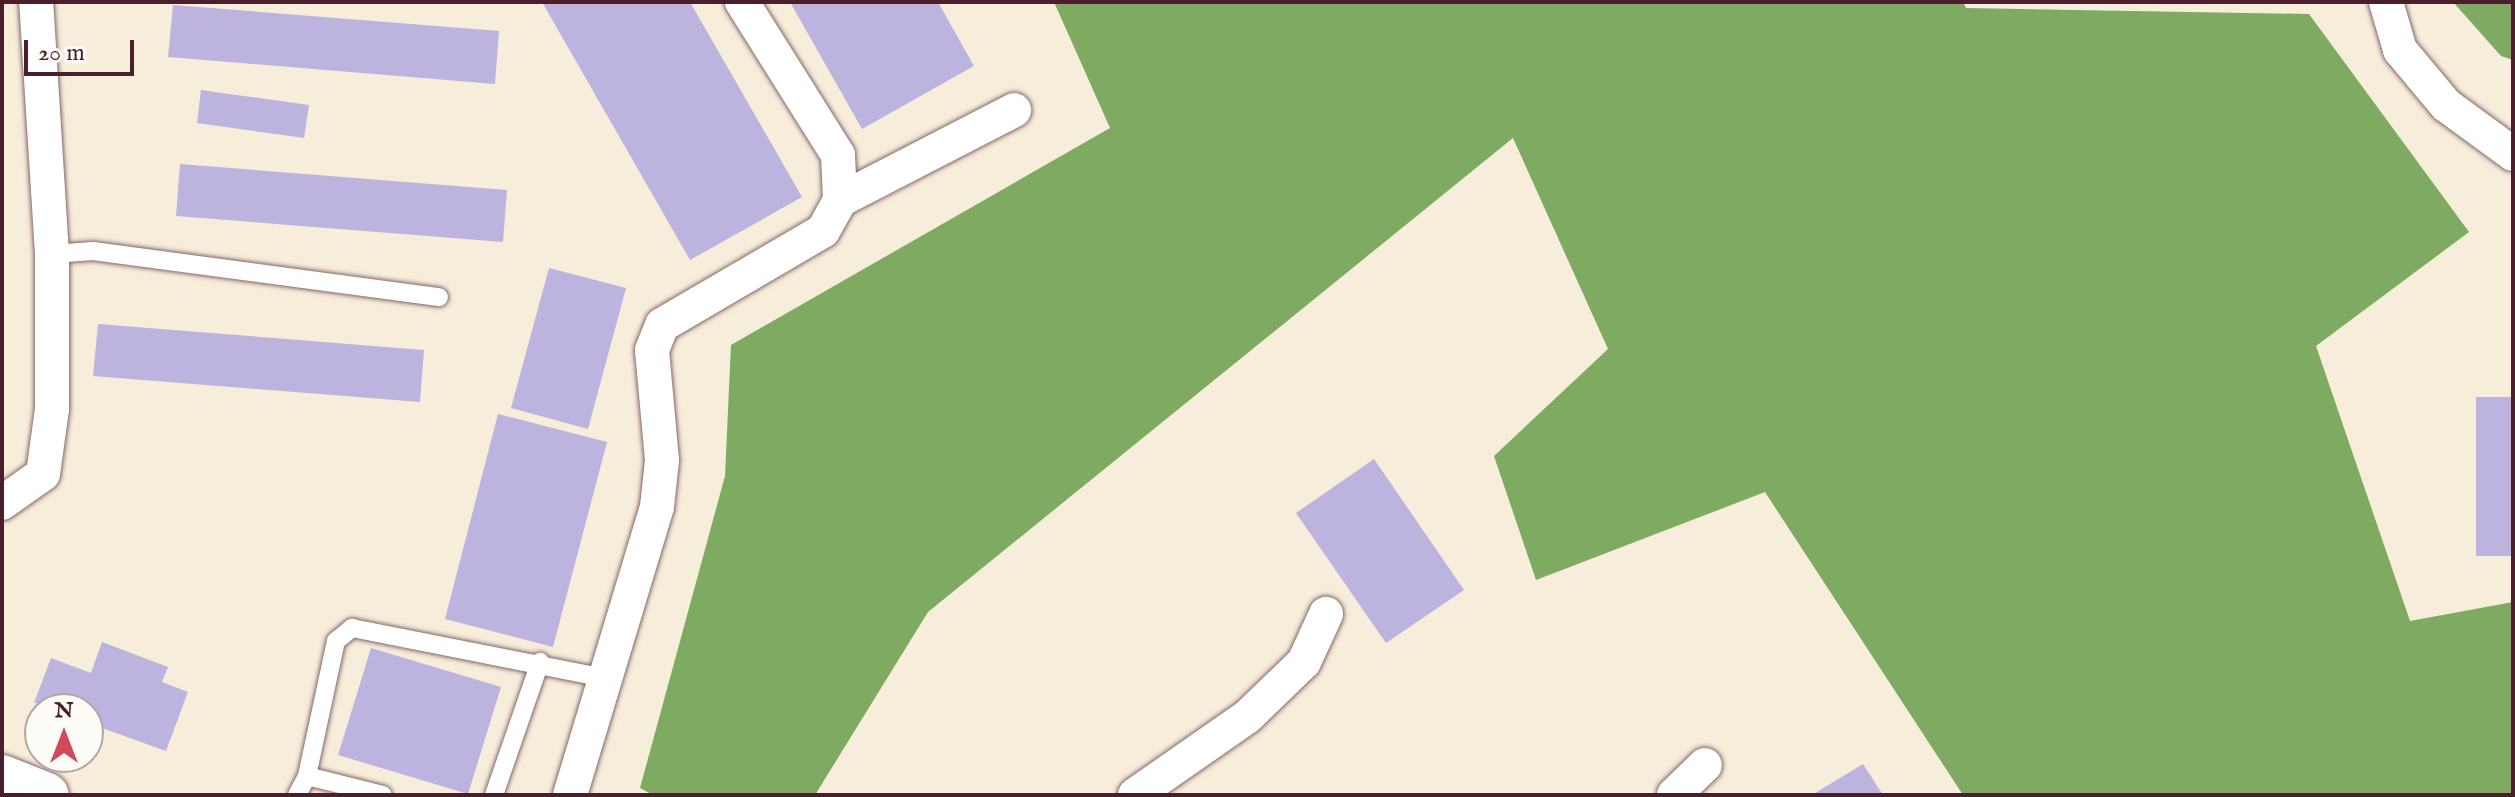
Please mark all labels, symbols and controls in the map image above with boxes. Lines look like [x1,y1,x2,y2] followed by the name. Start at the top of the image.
[28,24,138,74] scale bar
[38,38,85,69] text: 20 m
[24,693,104,773] north arrow
[54,697,74,725] text: N

